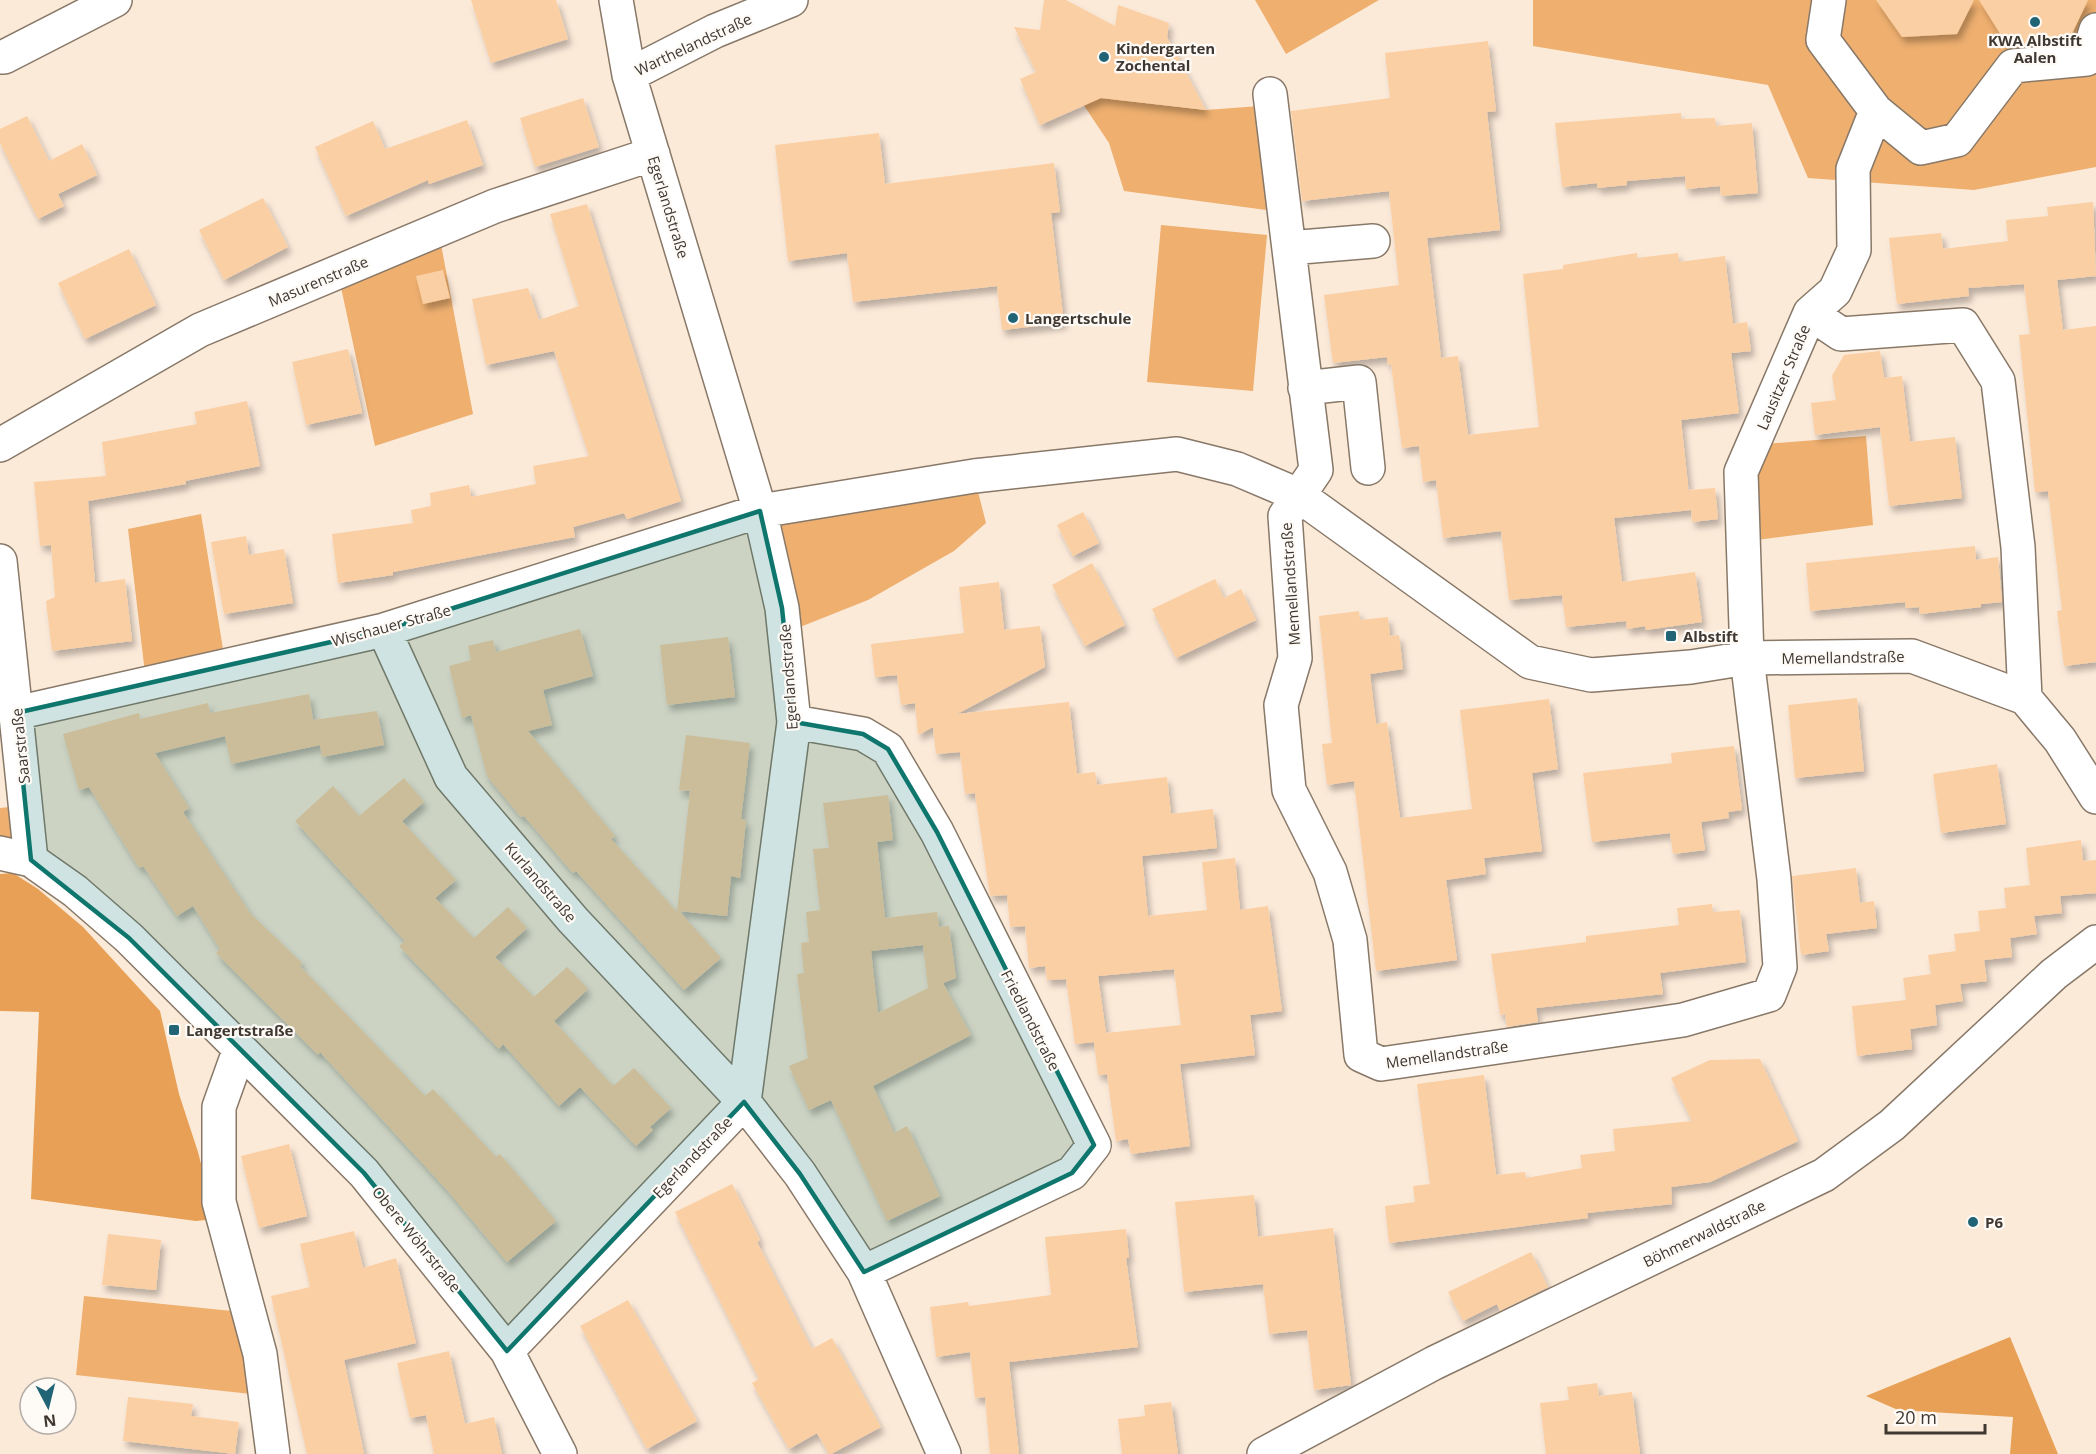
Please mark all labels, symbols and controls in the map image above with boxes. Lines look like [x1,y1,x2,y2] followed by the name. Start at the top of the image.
[631,8,755,80] street label: Warthelandstraße
[2028,15,2042,29] marker: KWA Albstift Aalen
[1988,30,2082,67] place label: KWA Albstift Aalen
[1116,38,1215,75] place label: Kindergarten Zochental
[1097,50,1111,64] marker: Kindergarten Zochental
[644,153,694,261] street label: Egerlandstraße
[265,251,371,311] street label: Masurenstraße
[1025,308,1132,328] place label: Langertschule
[1006,311,1020,325] marker: Langertschule
[1752,321,1814,433] street label: Lausitzer Straße
[1276,522,1304,646] street label: Memellandstraße
[329,599,453,651] street label: Wischauer Straße
[774,623,802,731] street label: Egerlandstraße
[1683,626,1739,646] place label: Albstift
[1664,629,1678,643] marker: Albstift
[1781,646,1905,668] street label: Memellandstraße
[6,707,34,785] street label: Saarstraße
[501,838,581,926] street label: Kurlandstraße
[997,966,1065,1074] street label: Friedlandstraße
[186,1020,294,1040] place label: Langertstraße
[167,1023,181,1037] marker: Langertstraße
[1385,1036,1509,1072] street label: Memellandstraße
[648,1112,736,1202] street label: Egerlandstraße
[368,1182,466,1296] street label: Obere Wöhrstraße
[1639,1195,1769,1271] street label: Böhmerwaldstraße
[1985,1212,2003,1232] place label: P6
[1966,1215,1980,1229] marker: P6
[18,1376,78,1436] north arrow
[1886,1397,1985,1435] scale bar
[1895,1405,1937,1429] text: 20 m
[42,1409,58,1433] text: N

